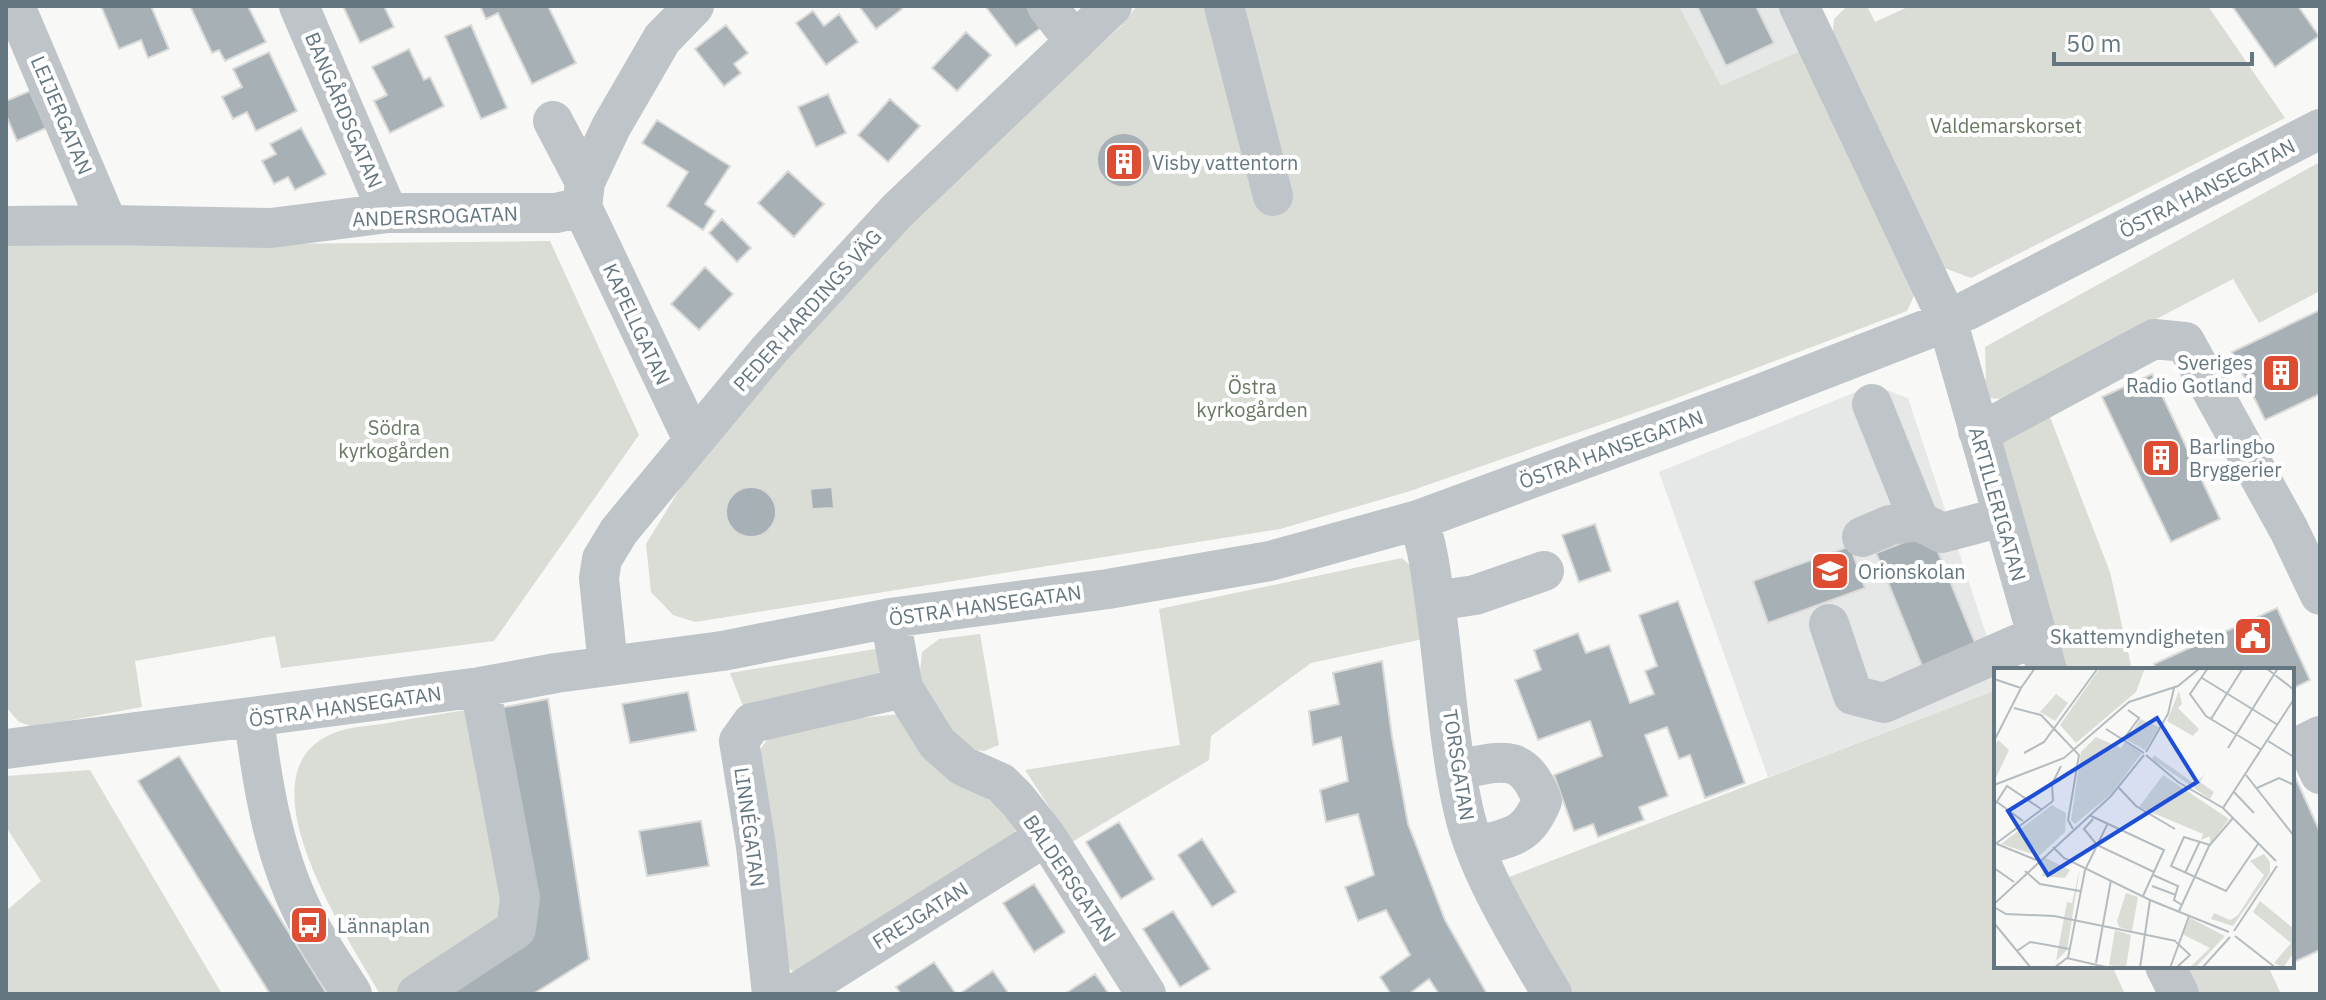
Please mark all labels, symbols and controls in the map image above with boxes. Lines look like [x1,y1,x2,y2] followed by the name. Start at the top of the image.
[2054,16,2252,66] scale bar
[2066,27,2121,59] text: 50 m
[299,28,389,192] street label: BANGÅRDSGATAN
[25,51,99,179] street label: LEIJERGATAN
[1930,112,2082,139] park label: Valdemarskorset
[2114,132,2300,244] street label: ÖSTRA HANSEGATAN
[1103,141,1145,183] building icon: Visby vattentorn
[1152,149,1298,176] place label: Visby vattentorn
[352,200,518,232] street label: ANDERSROGATAN
[727,223,887,397] street label: PEDER HARDINGS VÄG
[597,259,677,389] street label: KAPELLGATAN
[2126,349,2253,399] place label: Sveriges Radio Gotland
[2260,352,2302,394] building icon: Sveriges Radio Gotland
[1196,373,1308,423] park label: Östra kyrkogården
[1515,403,1707,495] street label: ÖSTRA HANSEGATAN
[338,414,450,464] park label: Södra kyrkogården
[1963,424,2033,584] street label: ARTILLERIGATAN
[2189,433,2282,483] place label: Barlingbo Bryggerier
[2140,437,2182,479] building icon: Barlingbo Bryggerier
[1809,550,1851,592] school or university icon: Orionskolan
[1858,558,1966,585] place label: Orionskolan
[887,578,1083,632] street label: ÖSTRA HANSEGATAN
[2232,615,2274,657] public building icon: Skattemyndigheten
[2050,623,2225,650] place label: Skattemyndigheten
[1994,668,2294,968] inset map
[247,679,443,733] street label: ÖSTRA HANSEGATAN
[1437,708,1481,822] street label: TORSGATAN
[728,765,772,889] street label: LINNÉGATAN
[1018,809,1122,947] street label: BALDERSGATAN
[867,875,973,955] street label: FREJGATAN
[288,904,330,946] bus stop icon: Lännaplan
[337,912,430,939] place label: Lännaplan

